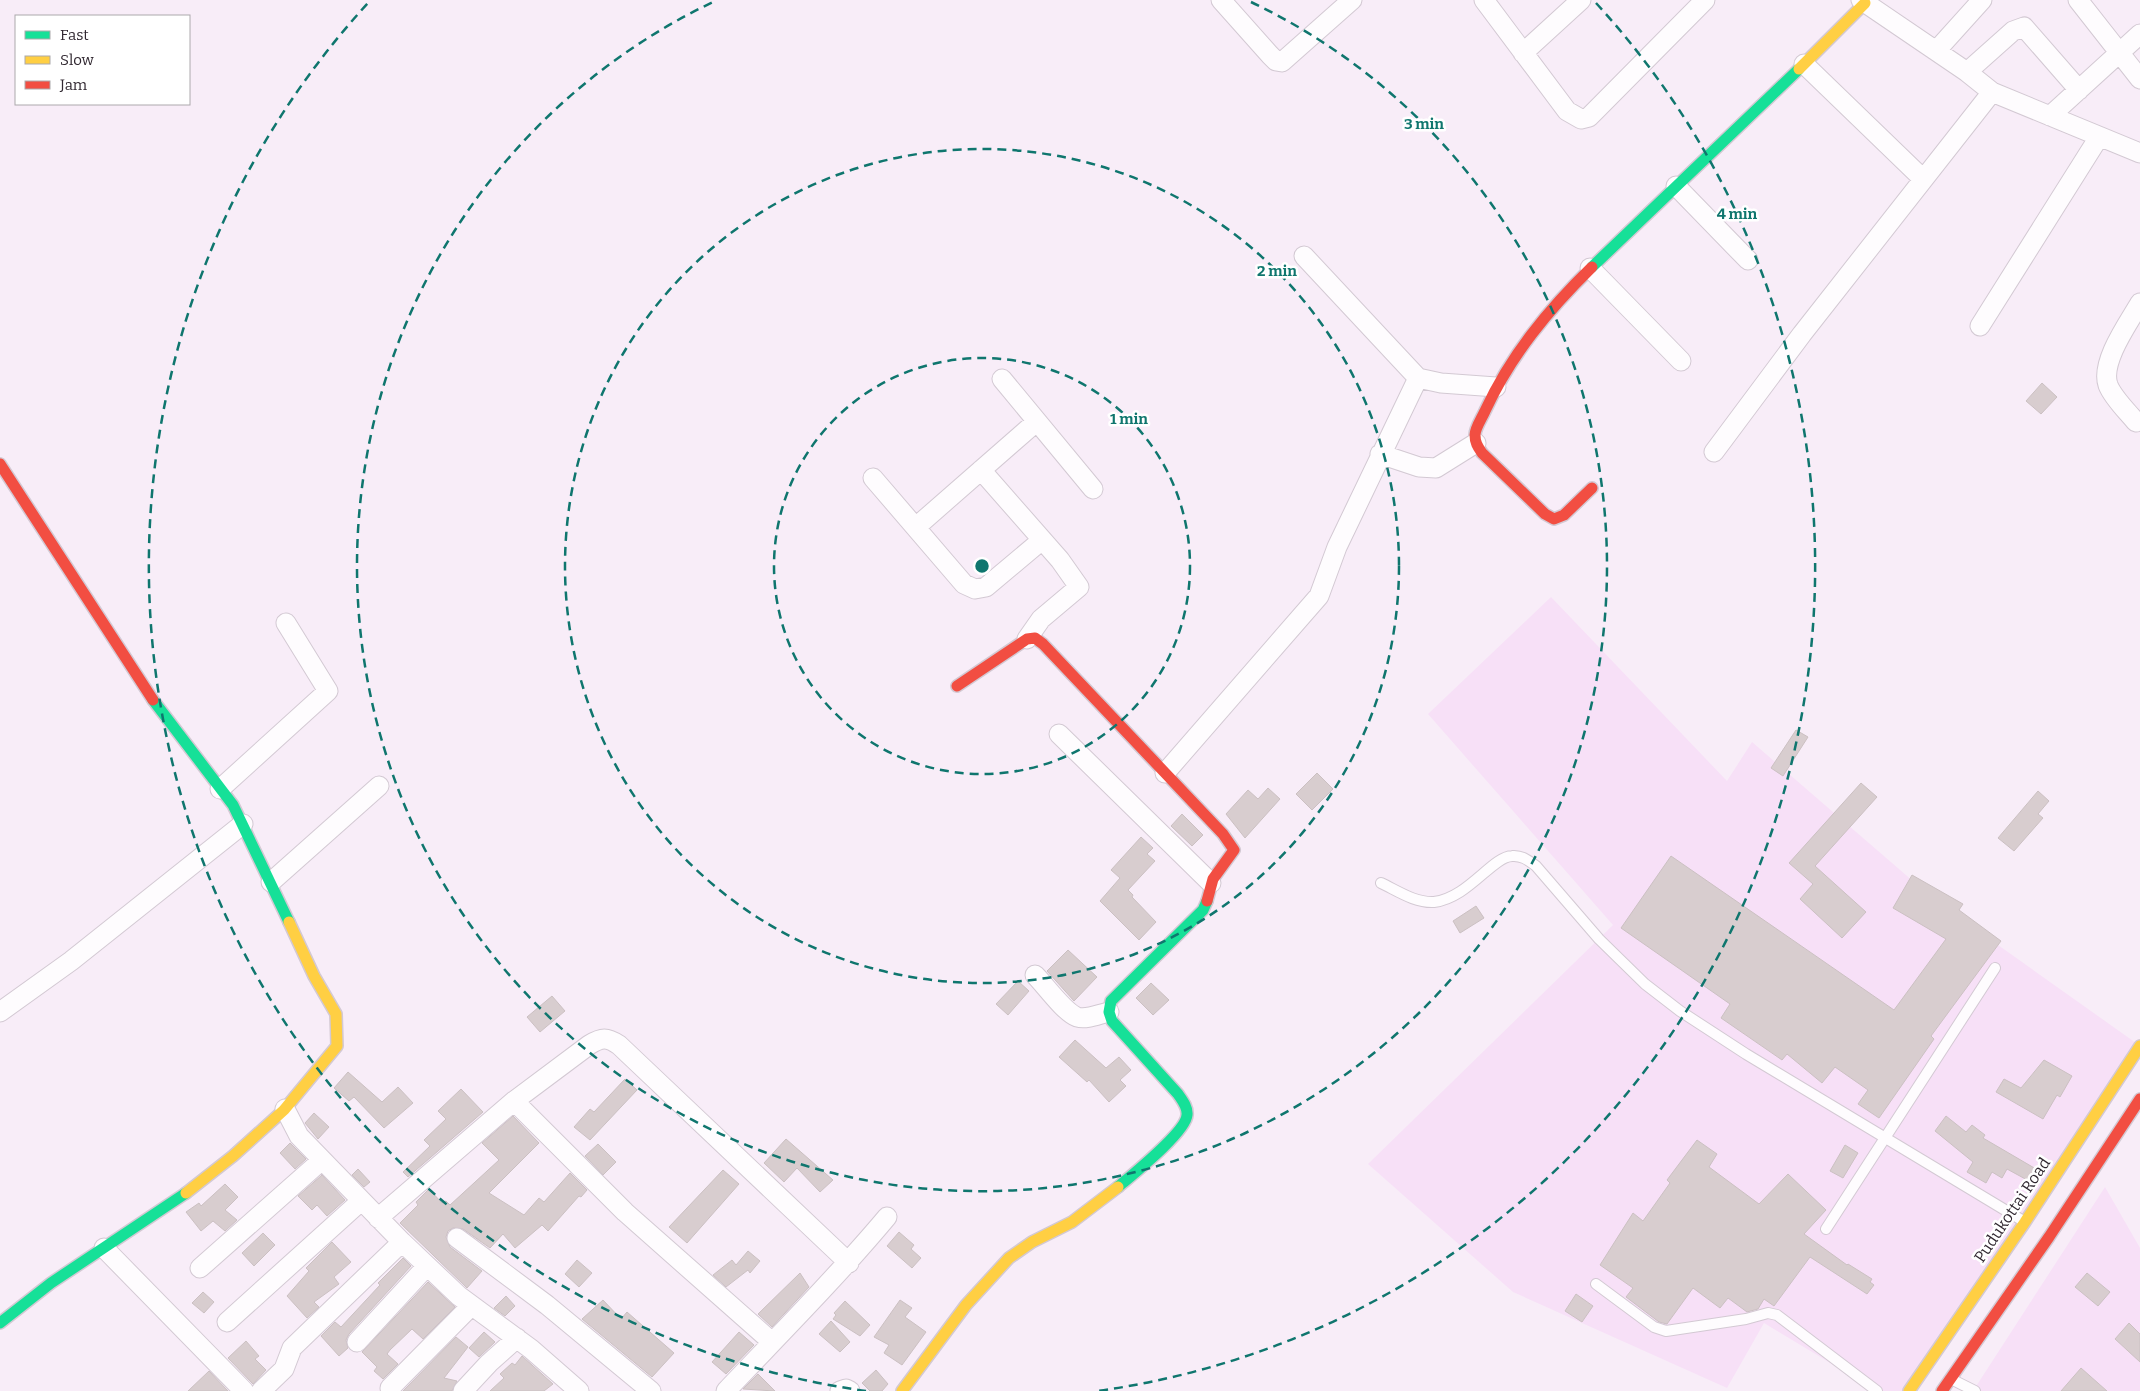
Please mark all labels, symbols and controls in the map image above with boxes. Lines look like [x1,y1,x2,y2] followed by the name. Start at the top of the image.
[15,15,190,105] legend
[60,26,89,44] text: Fast
[60,51,95,69] text: Slow
[59,76,88,94] text: Jam
[1404,115,1444,133] text: 3 min
[1717,205,1758,223] text: 4 min
[1257,262,1297,280] text: 2 min
[1110,410,1148,428] text: 1 min
[973,557,991,575] centre of rings
[1970,1154,2054,1266] street label: Pudukottai Road

